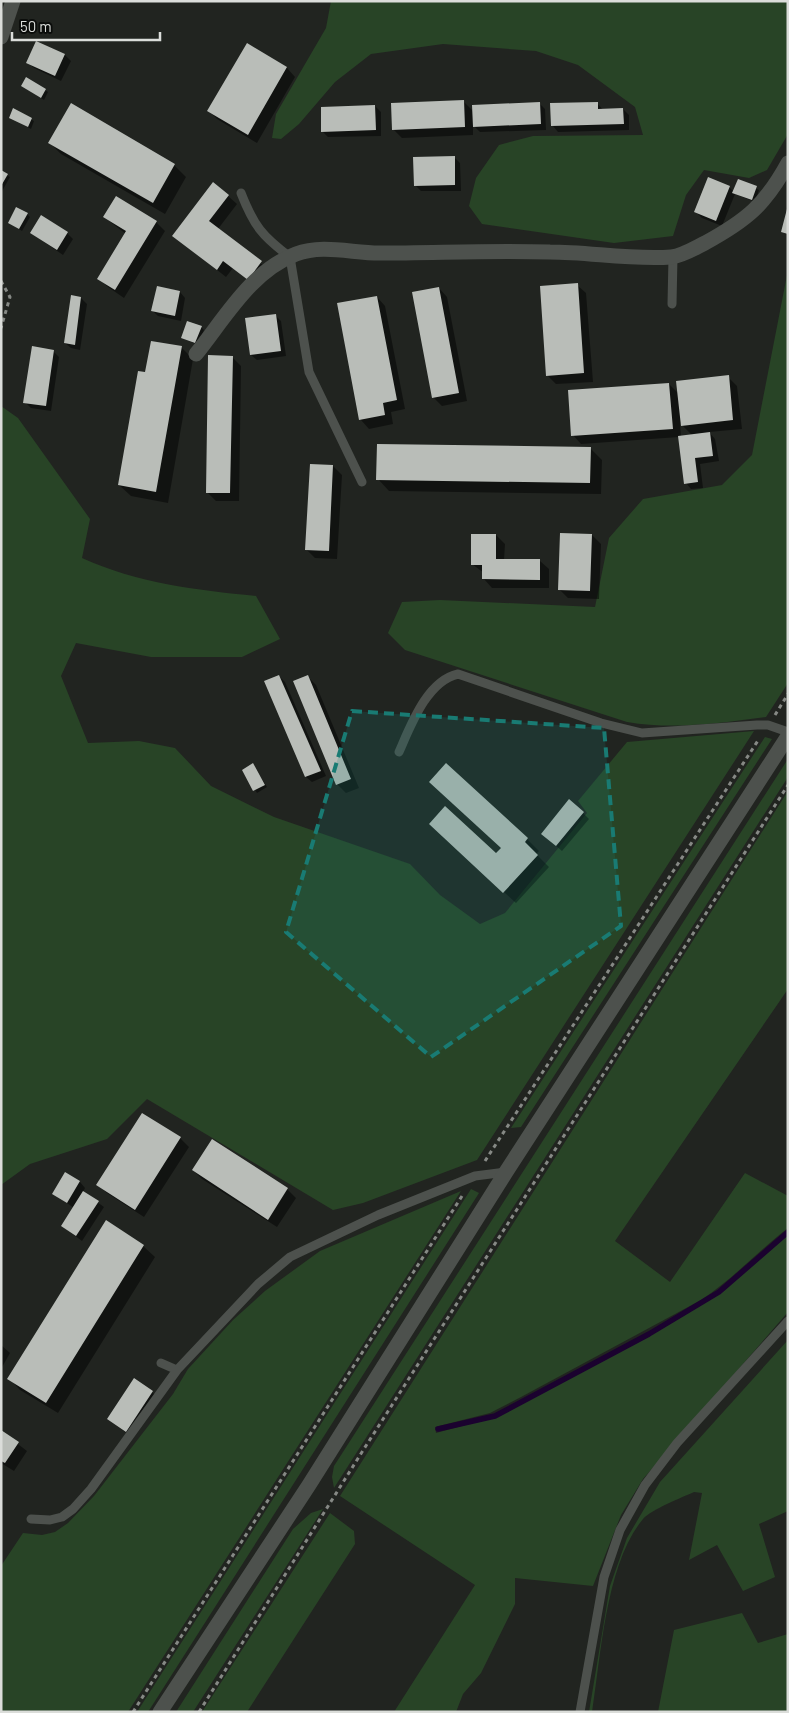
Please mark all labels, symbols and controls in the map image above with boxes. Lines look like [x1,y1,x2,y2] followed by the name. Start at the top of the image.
[12,10,160,42] scale bar
[20,17,52,35] text: 50 m

